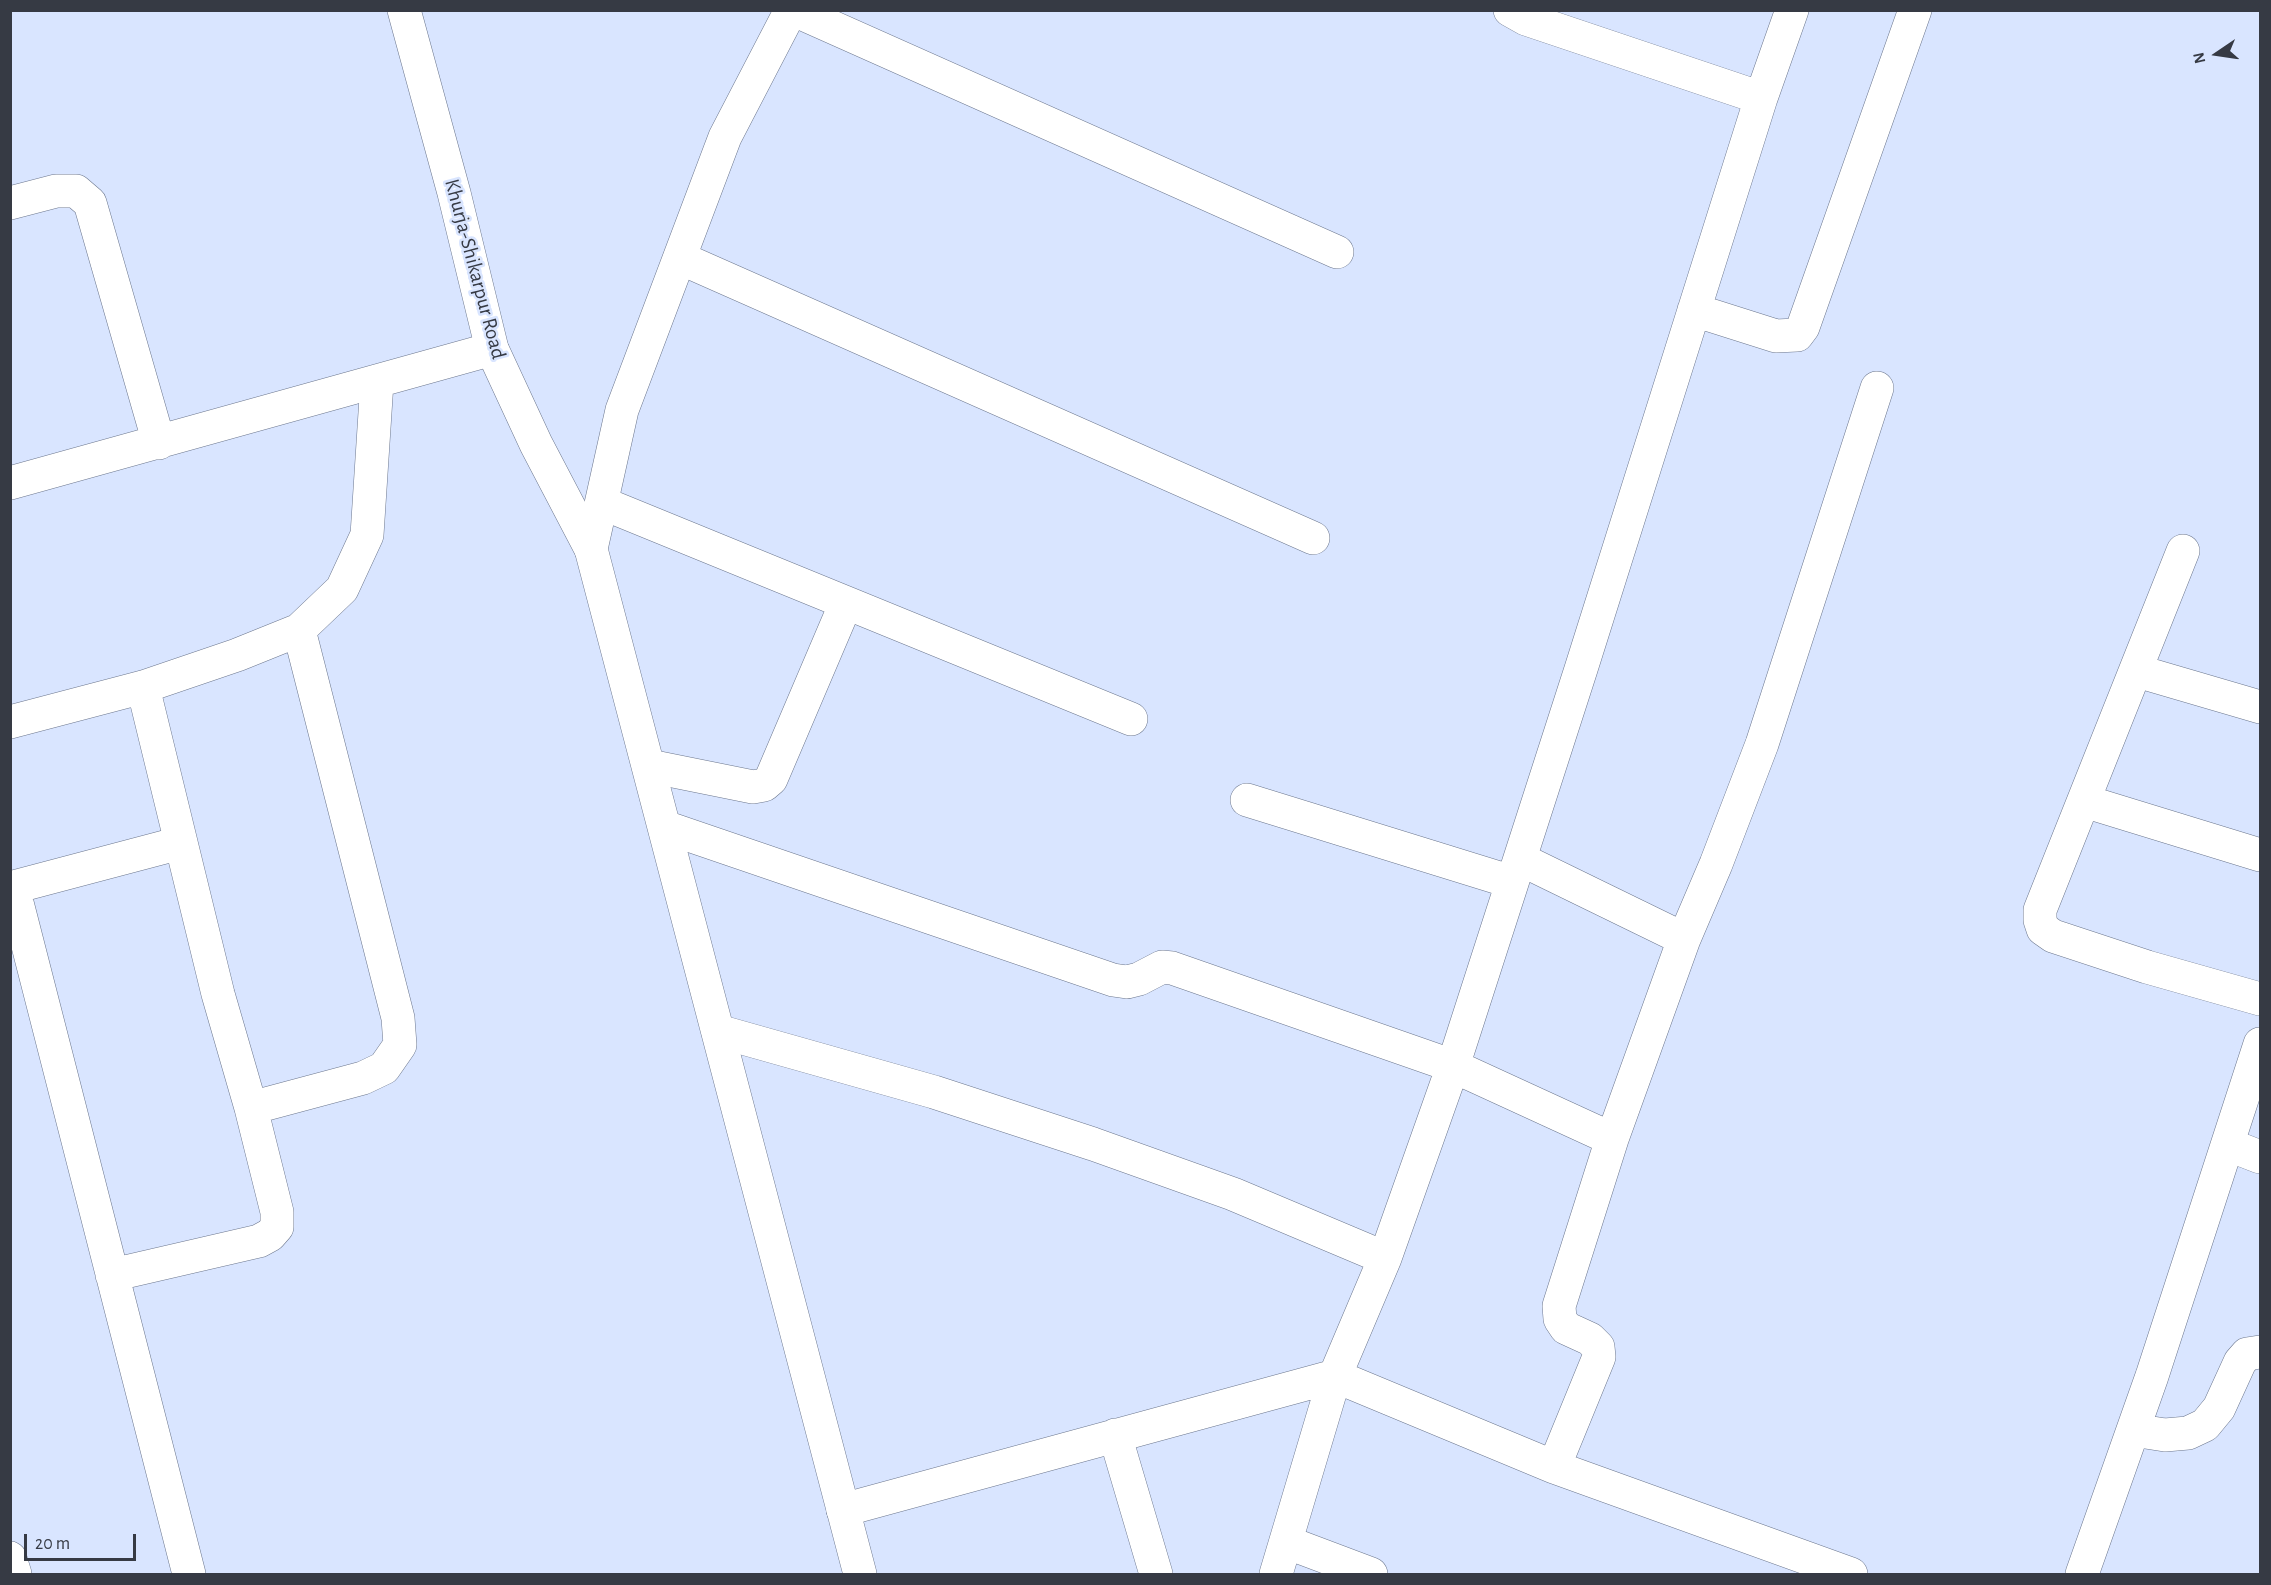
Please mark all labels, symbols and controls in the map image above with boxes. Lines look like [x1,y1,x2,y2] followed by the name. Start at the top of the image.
[2187,24,2247,84] north arrow
[2190,51,2209,65] text: N
[439,176,511,362] street label: Khurja-Shikarpur Road
[27,1522,140,1560] scale bar
[35,1535,70,1553] text: 20 m

